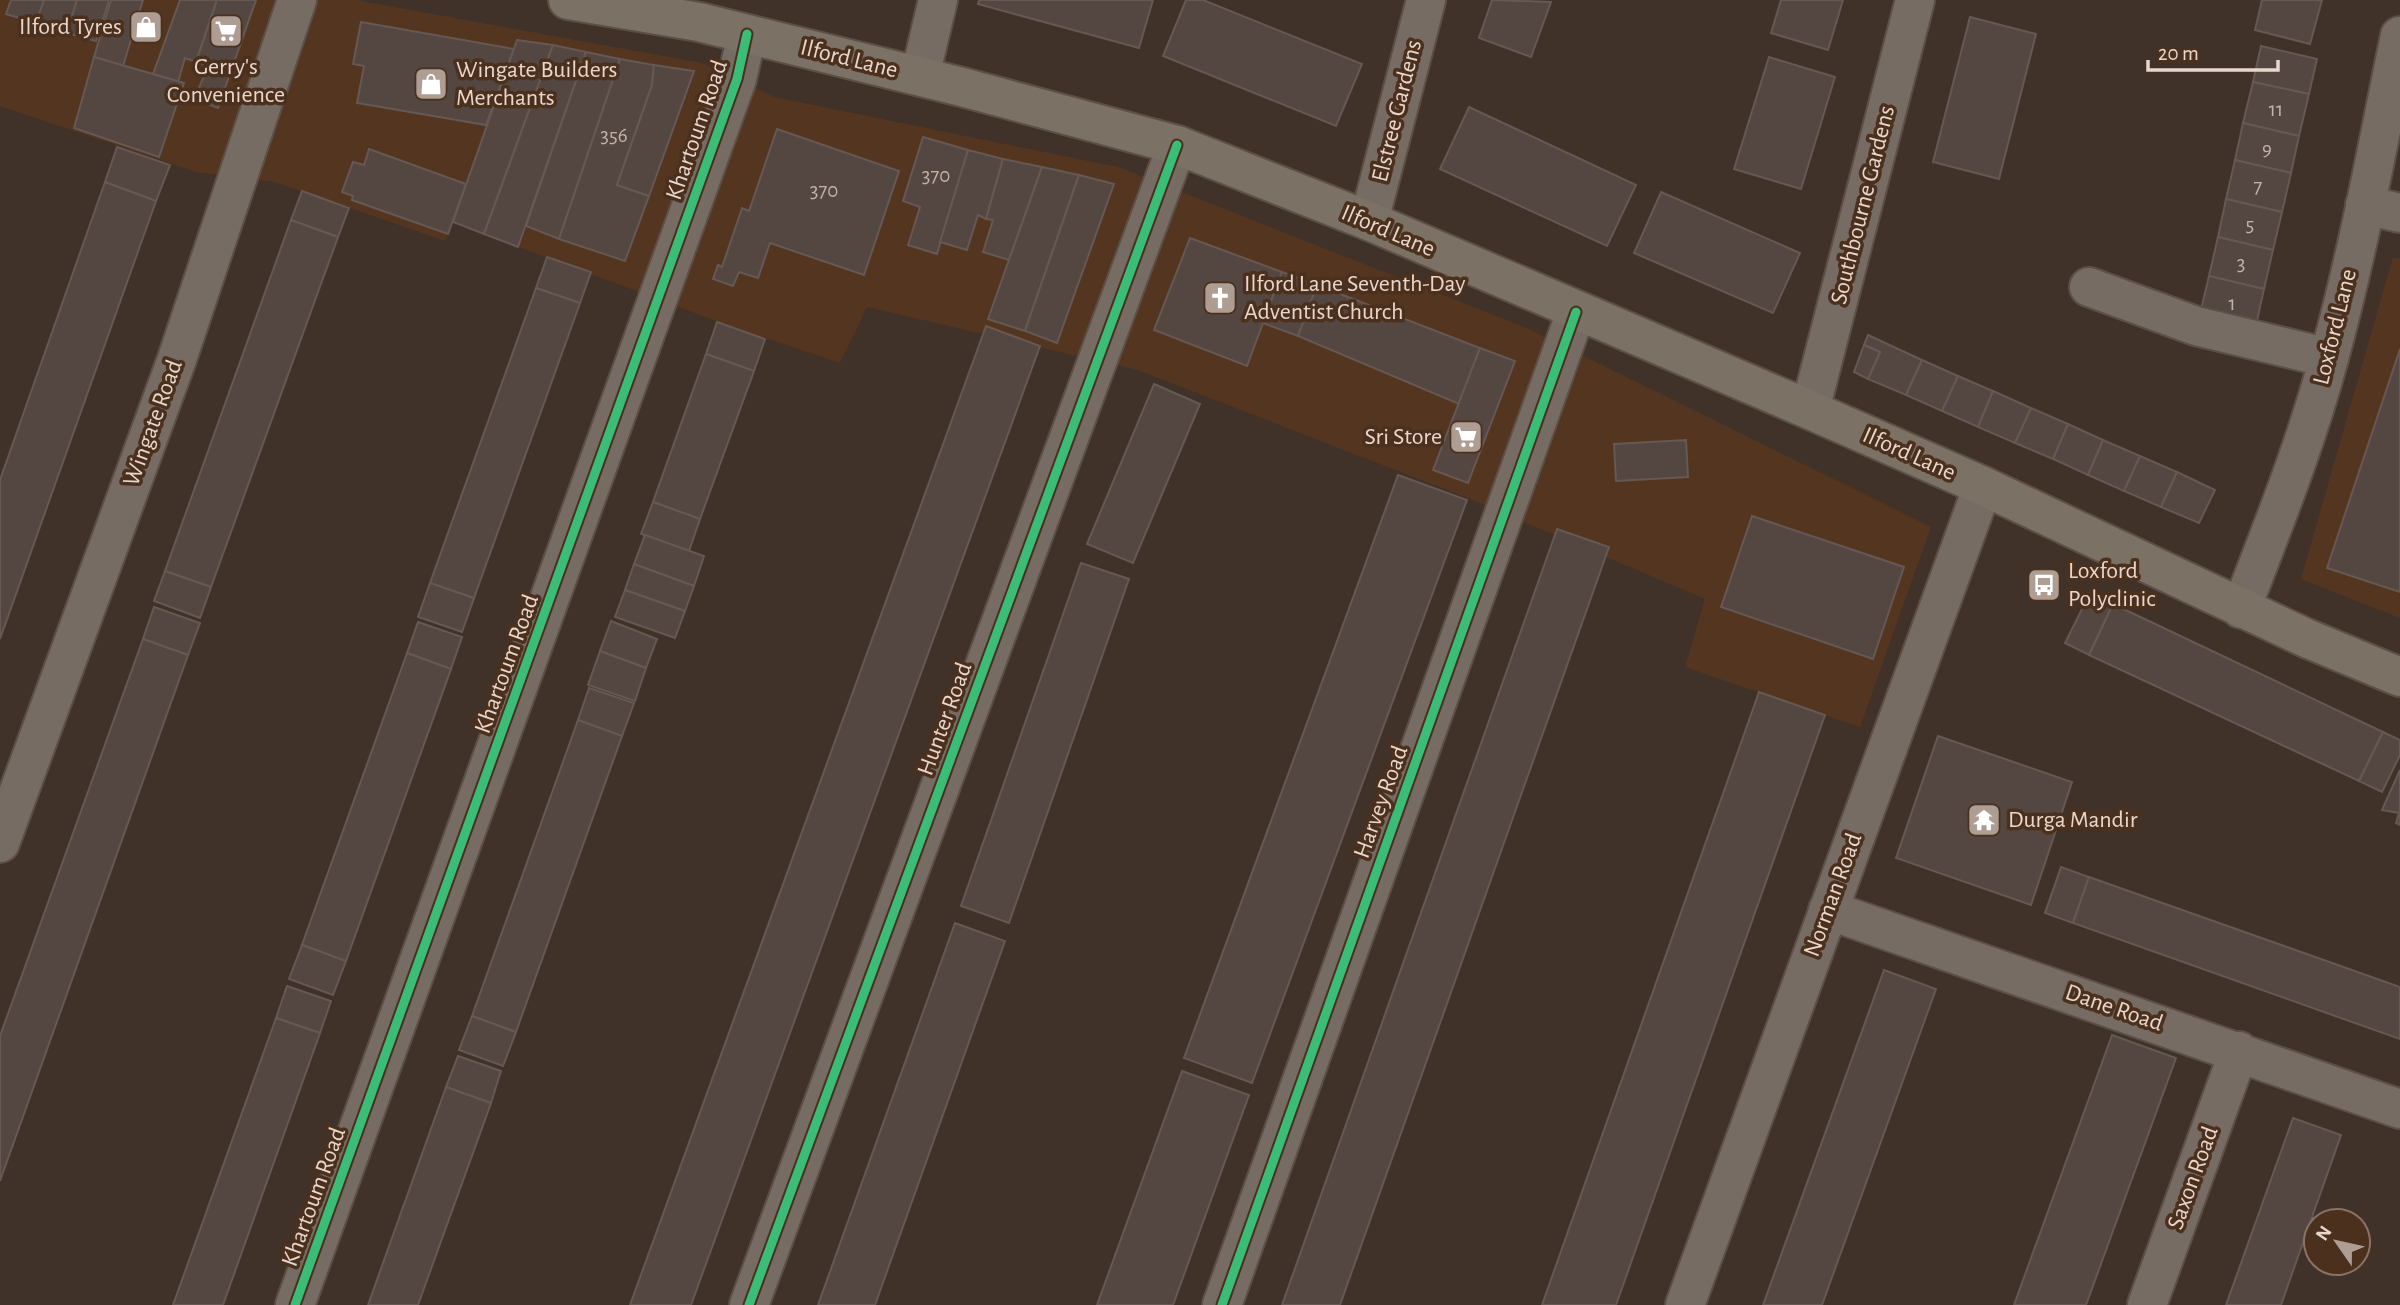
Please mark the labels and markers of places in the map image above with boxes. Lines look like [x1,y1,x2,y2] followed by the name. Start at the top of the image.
[127,8,165,46] shop icon: Ilford Tyres
[207,12,245,50] supermarket icon: Gerry's Convenience
[19,15,122,39] place label: Ilford Tyres
[167,55,285,107] place label: Gerry's Convenience
[456,58,617,110] place label: Wingate Builders Merchants
[412,65,450,103] shop icon: Wingate Builders Merchants
[1244,272,1466,324] place label: Ilford Lane Seventh-Day Adventist Church
[1201,279,1239,317] church icon: Ilford Lane Seventh-Day Adventist Church
[1447,418,1485,456] supermarket icon: Sri Store
[1364,425,1442,449] place label: Sri Store
[2068,559,2155,611] place label: Loxford Polyclinic
[2025,566,2063,604] bus stop icon: Loxford Polyclinic
[1965,801,2003,839] temple icon: Durga Mandir
[2008,808,2138,832] place label: Durga Mandir

